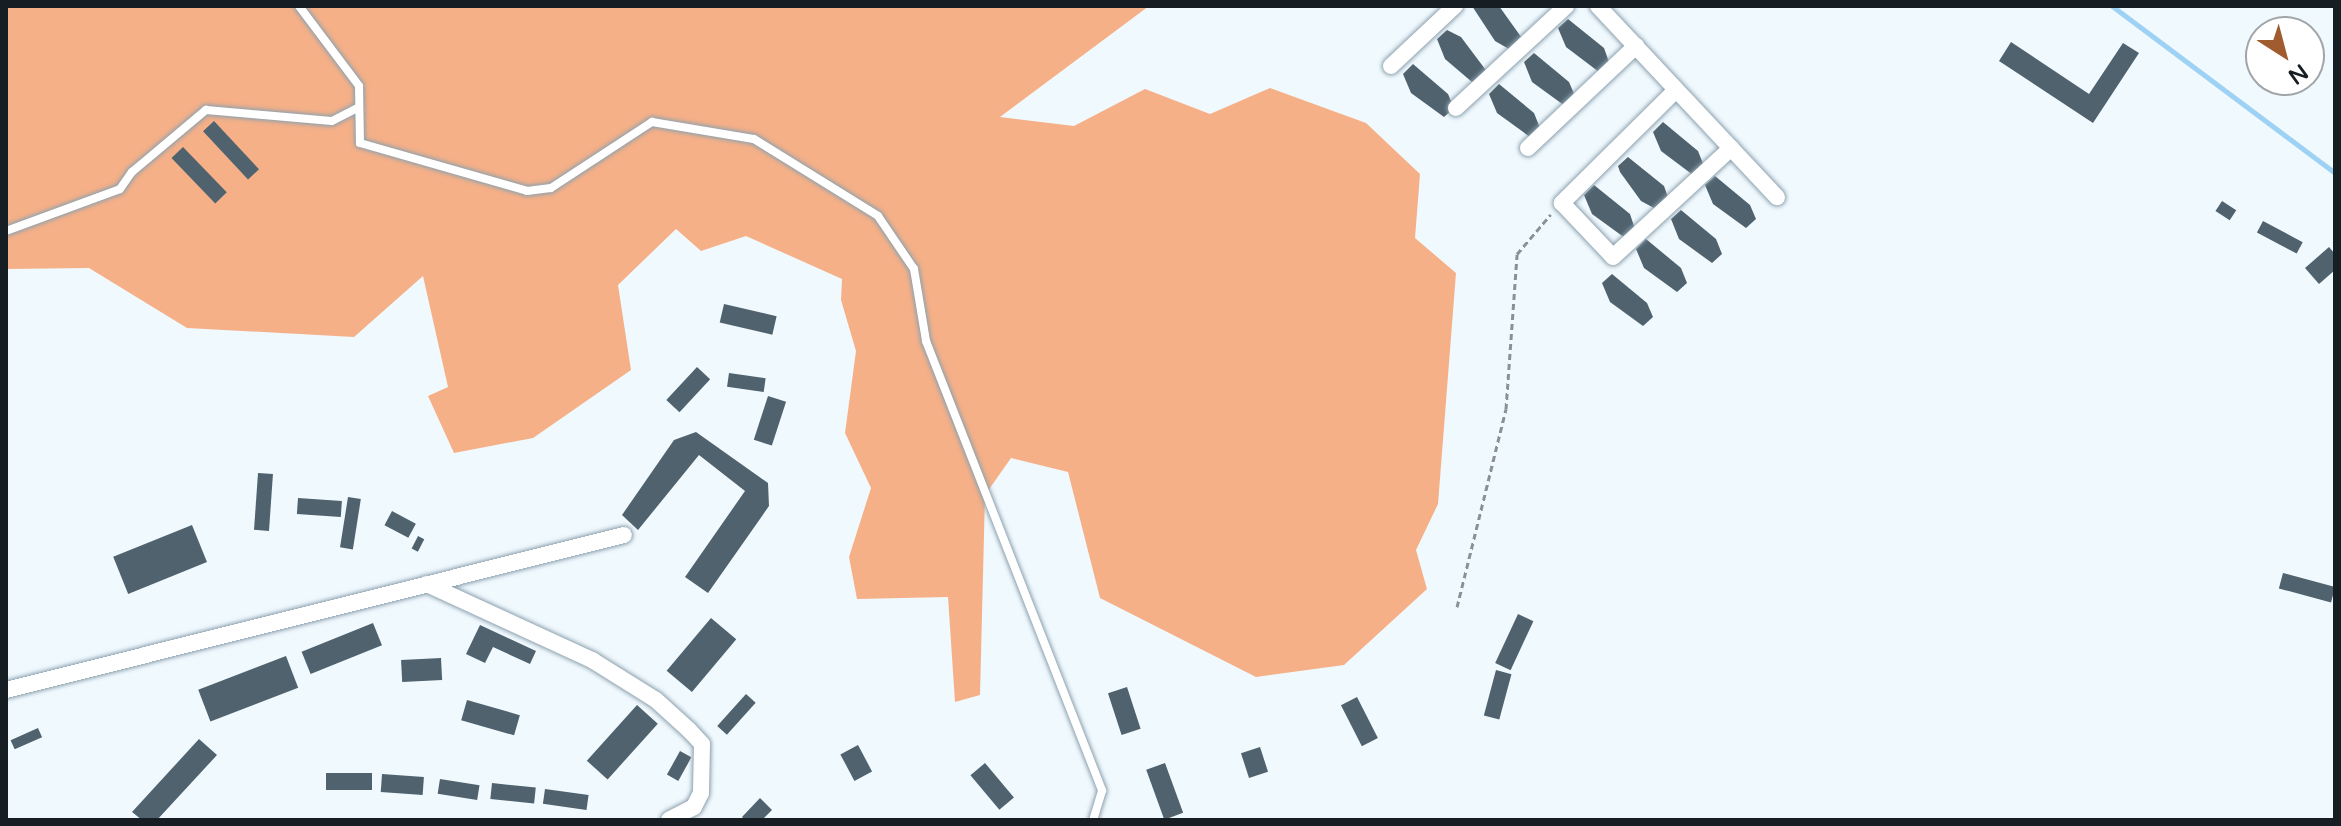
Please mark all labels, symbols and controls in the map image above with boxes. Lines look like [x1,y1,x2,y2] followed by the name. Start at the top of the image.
[2245,16,2325,96] north arrow
[2283,58,2313,90] text: N

